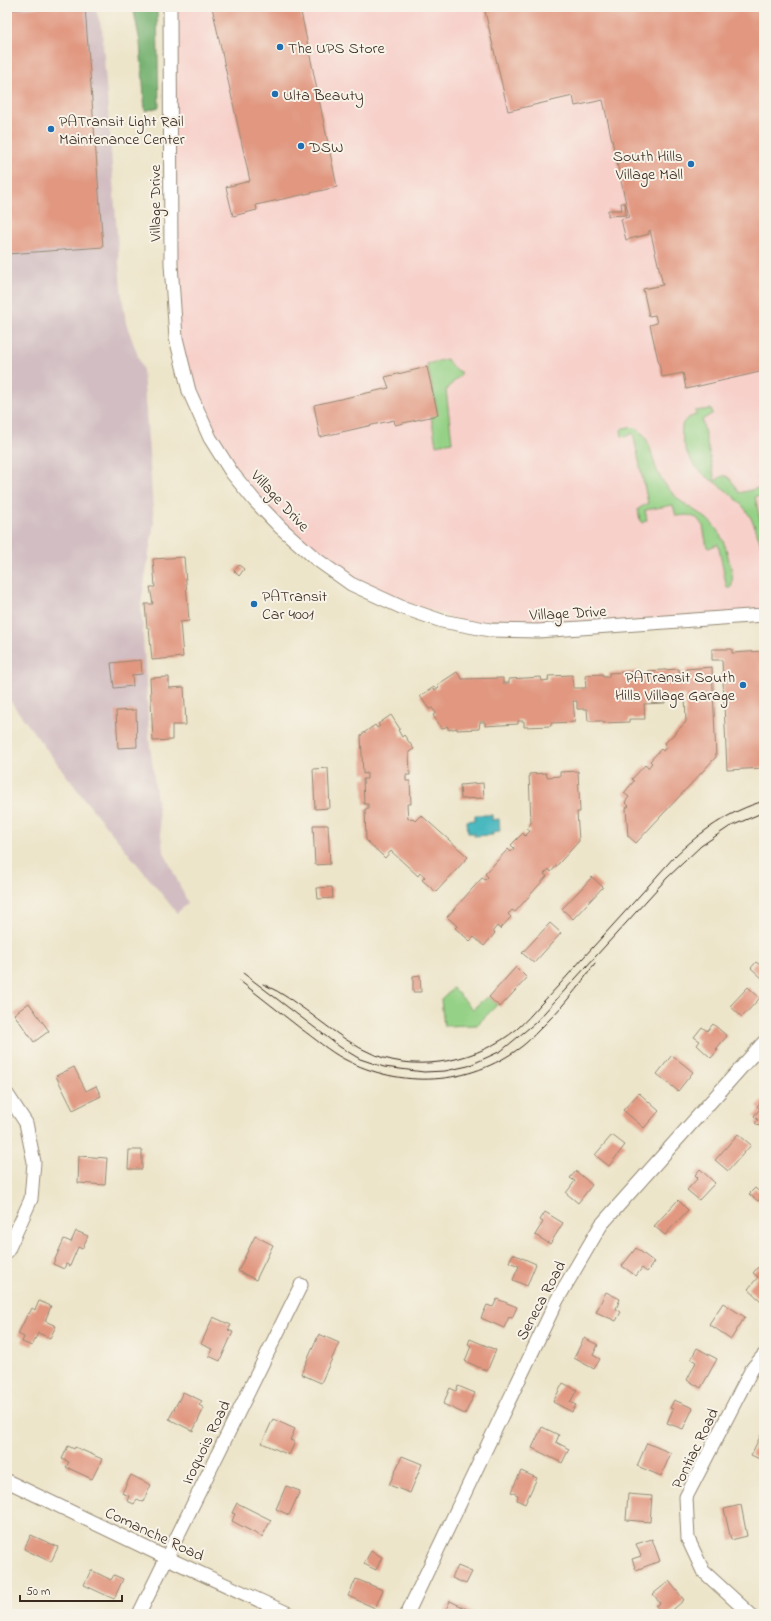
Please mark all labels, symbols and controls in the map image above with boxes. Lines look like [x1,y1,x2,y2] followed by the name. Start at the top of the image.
[288,37,386,61] place label: The UPS Store
[275,42,285,52] marker: The UPS Store
[283,84,364,108] place label: Ulta Beauty
[270,89,280,99] marker: Ulta Beauty
[59,110,185,152] place label: PATransit Light Rail Maintenance Center
[46,124,56,134] marker: PATransit Light Rail Maintenance Center
[308,136,343,160] place label: DSW
[296,141,306,151] marker: DSW
[613,145,683,187] place label: South Hills Village Mall
[686,159,696,169] marker: South Hills Village Mall
[144,164,168,243] street label: Village Drive
[244,464,315,538] street label: Village Drive
[262,585,328,627] place label: PATransit Car 4001
[249,599,259,609] marker: PATransit Car 4001
[528,600,608,628] street label: Village Drive
[615,666,736,708] place label: PATransit South Hills Village Garage
[738,680,748,690] marker: PATransit South Hills Village Garage
[511,1257,573,1345] street label: Seneca Road
[176,1397,238,1489] street label: Iroquois Road
[666,1404,726,1493] street label: Pontiac Road
[101,1501,208,1568] street label: Comanche Road
[20,1577,122,1603] scale bar
[26,1583,50,1601] text: 50 m

